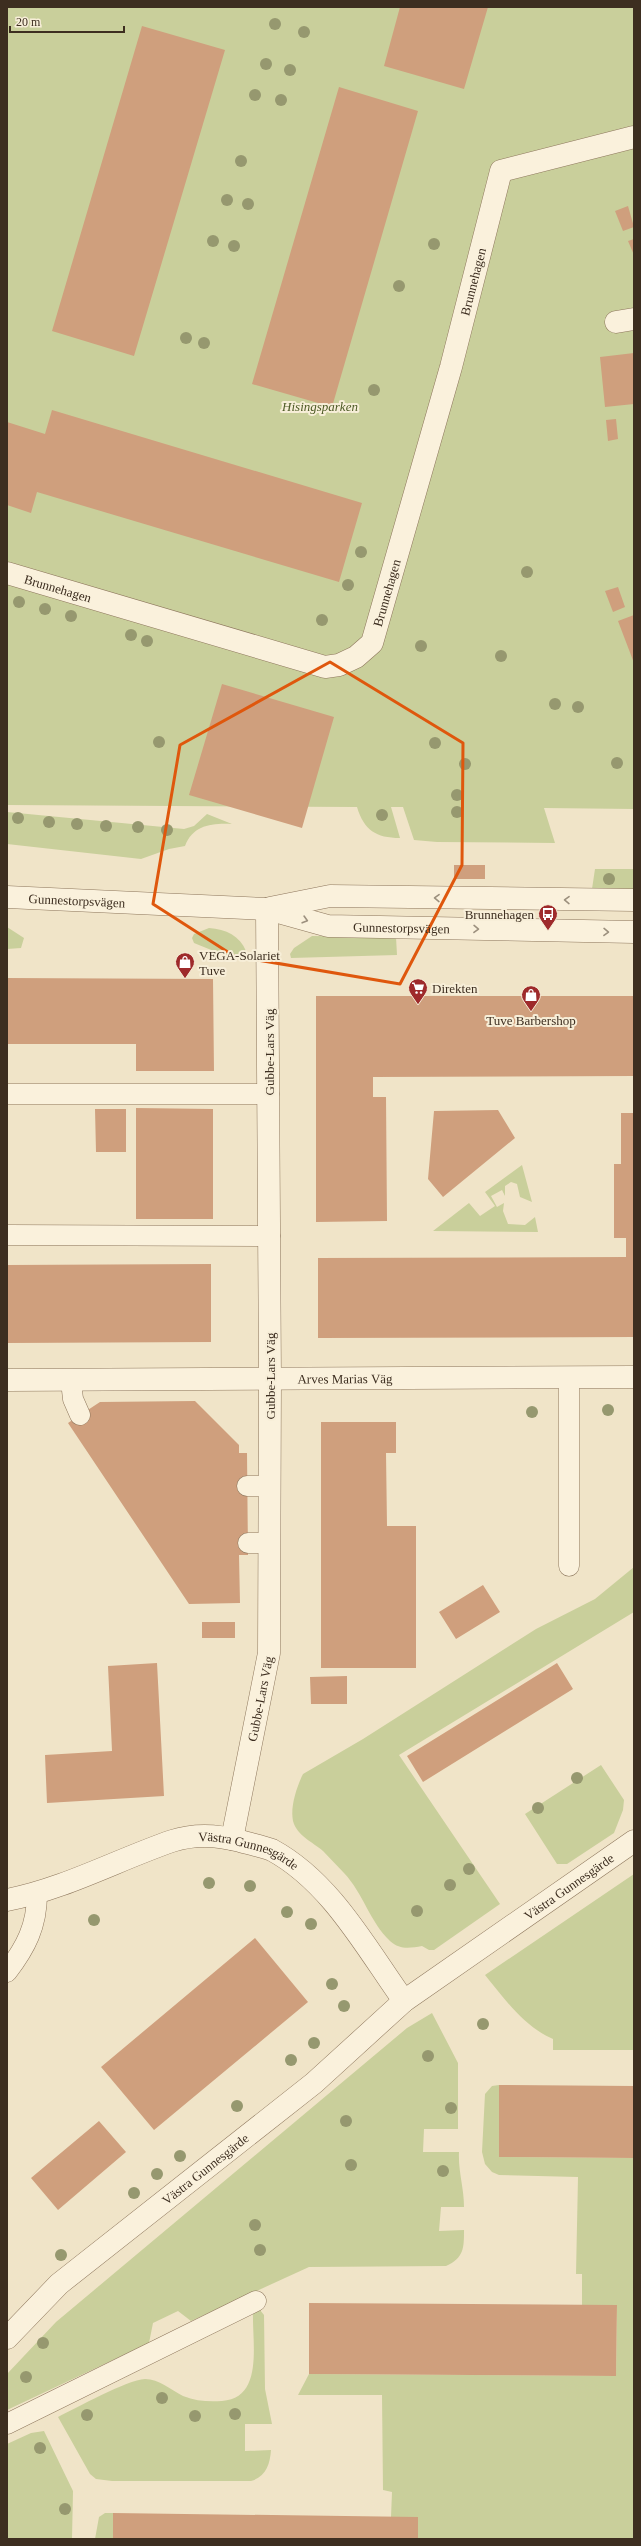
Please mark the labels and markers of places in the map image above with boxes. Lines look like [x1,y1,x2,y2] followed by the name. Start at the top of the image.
[537,903,559,931] bus stop icon: Brunnehagen
[465,907,534,922] place label: Brunnehagen
[199,948,280,978] place label: VEGA-Solariet Tuve
[174,951,196,979] shop icon: VEGA-Solariet Tuve
[407,977,429,1005] supermarket icon: Direkten
[432,981,478,996] place label: Direkten
[520,984,542,1012] shop icon: Tuve Barbershop
[486,1013,576,1028] place label: Tuve Barbershop

